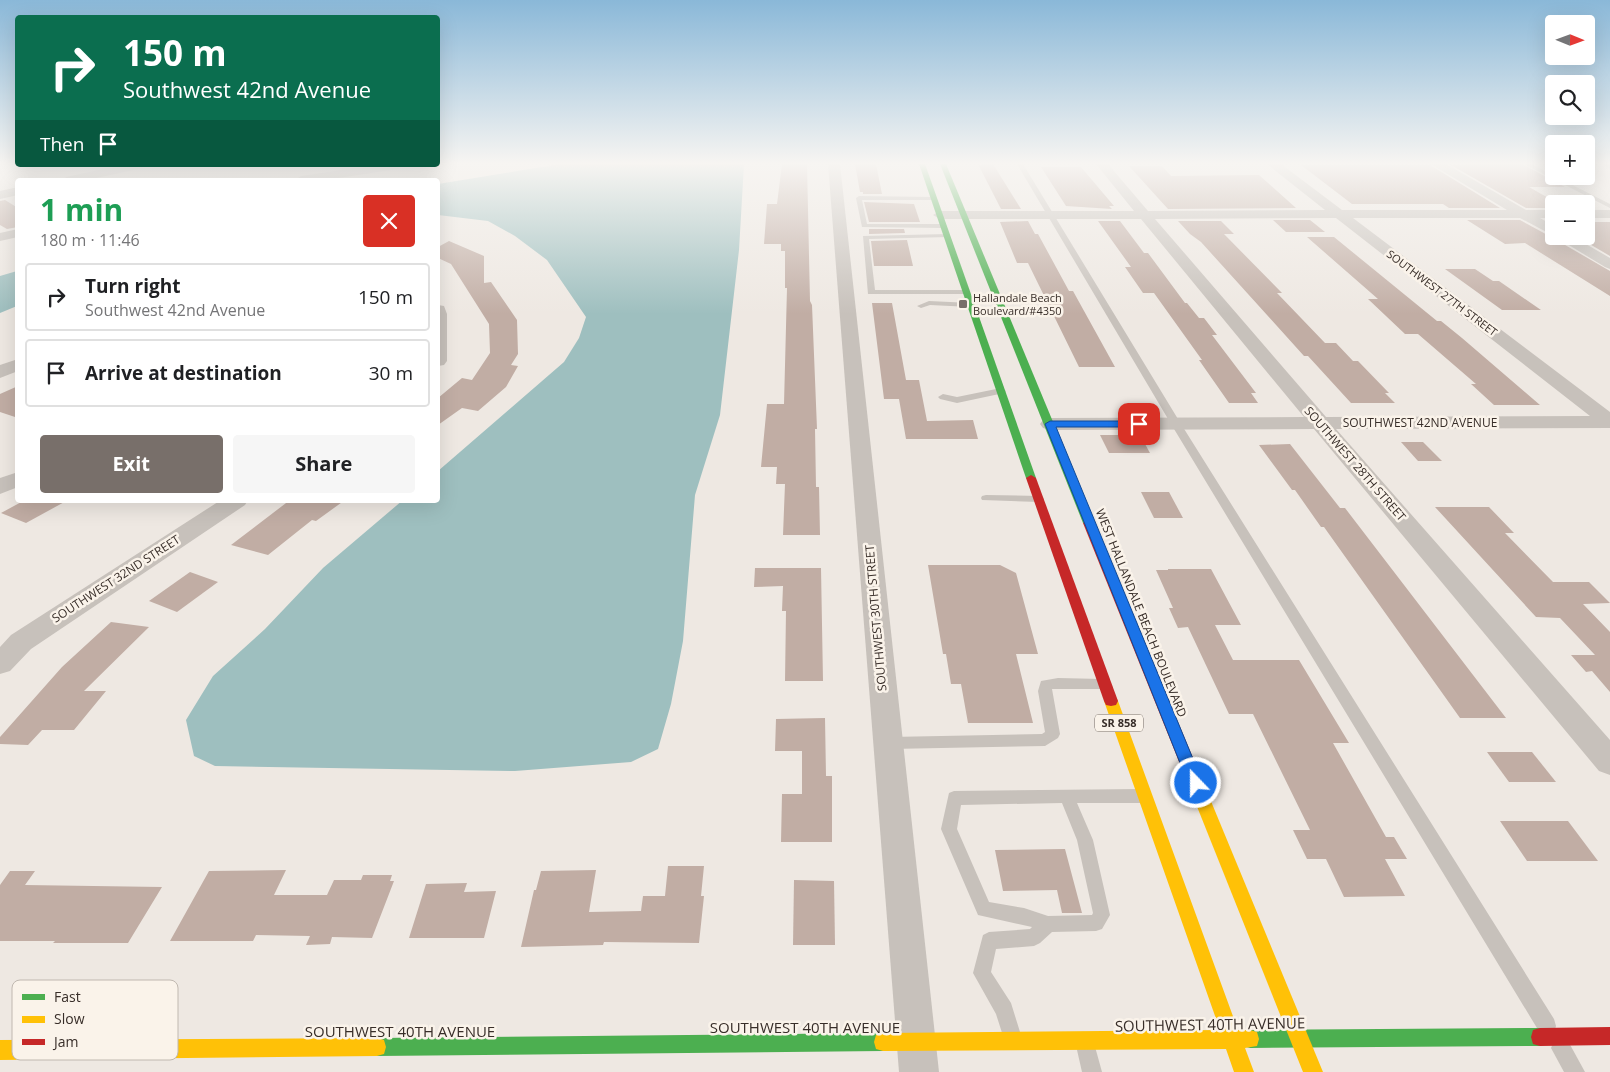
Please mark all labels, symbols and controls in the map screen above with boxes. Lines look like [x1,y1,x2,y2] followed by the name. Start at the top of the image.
[1545,15,1595,65] north arrow
[1545,15,1595,245] map controls
[123,29,227,76] text: 150 m
[40,35,105,100] icon: right
[123,74,371,104] text: Southwest 42nd Avenue
[1545,75,1595,125] button: search
[94,130,122,158] icon: arrive
[40,131,84,157] text: Then
[1545,135,1595,185] button: +
[40,189,123,230] text: 1 min
[363,195,415,247] button: close
[1545,195,1595,245] button: −
[40,229,140,251] text: 180 m · 11:46
[1384,246,1501,339] street label: SOUTHWEST 27TH STREET
[85,273,180,299] text: Turn right
[42,283,70,311] icon: right
[358,284,413,310] text: 150 m
[973,290,1062,318] place label: Hallandale Beach Boulevard/#4350
[957,298,969,310] marker: Hallandale Beach Boulevard/#4350
[85,299,265,321] text: Southwest 42nd Avenue
[42,359,70,387] icon: arrive
[85,360,282,386] text: Arrive at destination
[369,360,413,386] text: 30 m
[1118,403,1160,445] pin
[1301,403,1410,525] street label: SOUTHWEST 28TH STREET
[1125,410,1153,438] icon: arrive
[1343,414,1497,431] street label: SOUTHWEST 42ND AVENUE
[40,435,223,493] button: Exit
[233,435,415,493] button: Share
[1092,506,1191,719] street label: WEST HALLANDALE BEACH BOULEVARD
[48,531,183,626] street label: SOUTHWEST 32ND STREET
[861,544,890,692] street label: SOUTHWEST 30TH STREET
[1095,714,1143,731] road number: SR 858
[1169,756,1221,808] position arrow
[12,980,178,1060] legend
[54,987,81,1006] text: Fast
[54,1009,85,1028] text: Slow
[1115,1012,1305,1036] street label: SOUTHWEST 40TH AVENUE
[710,1017,900,1037] street label: SOUTHWEST 40TH AVENUE
[305,1021,495,1041] street label: SOUTHWEST 40TH AVENUE
[52,1032,79,1051] text: Jam

